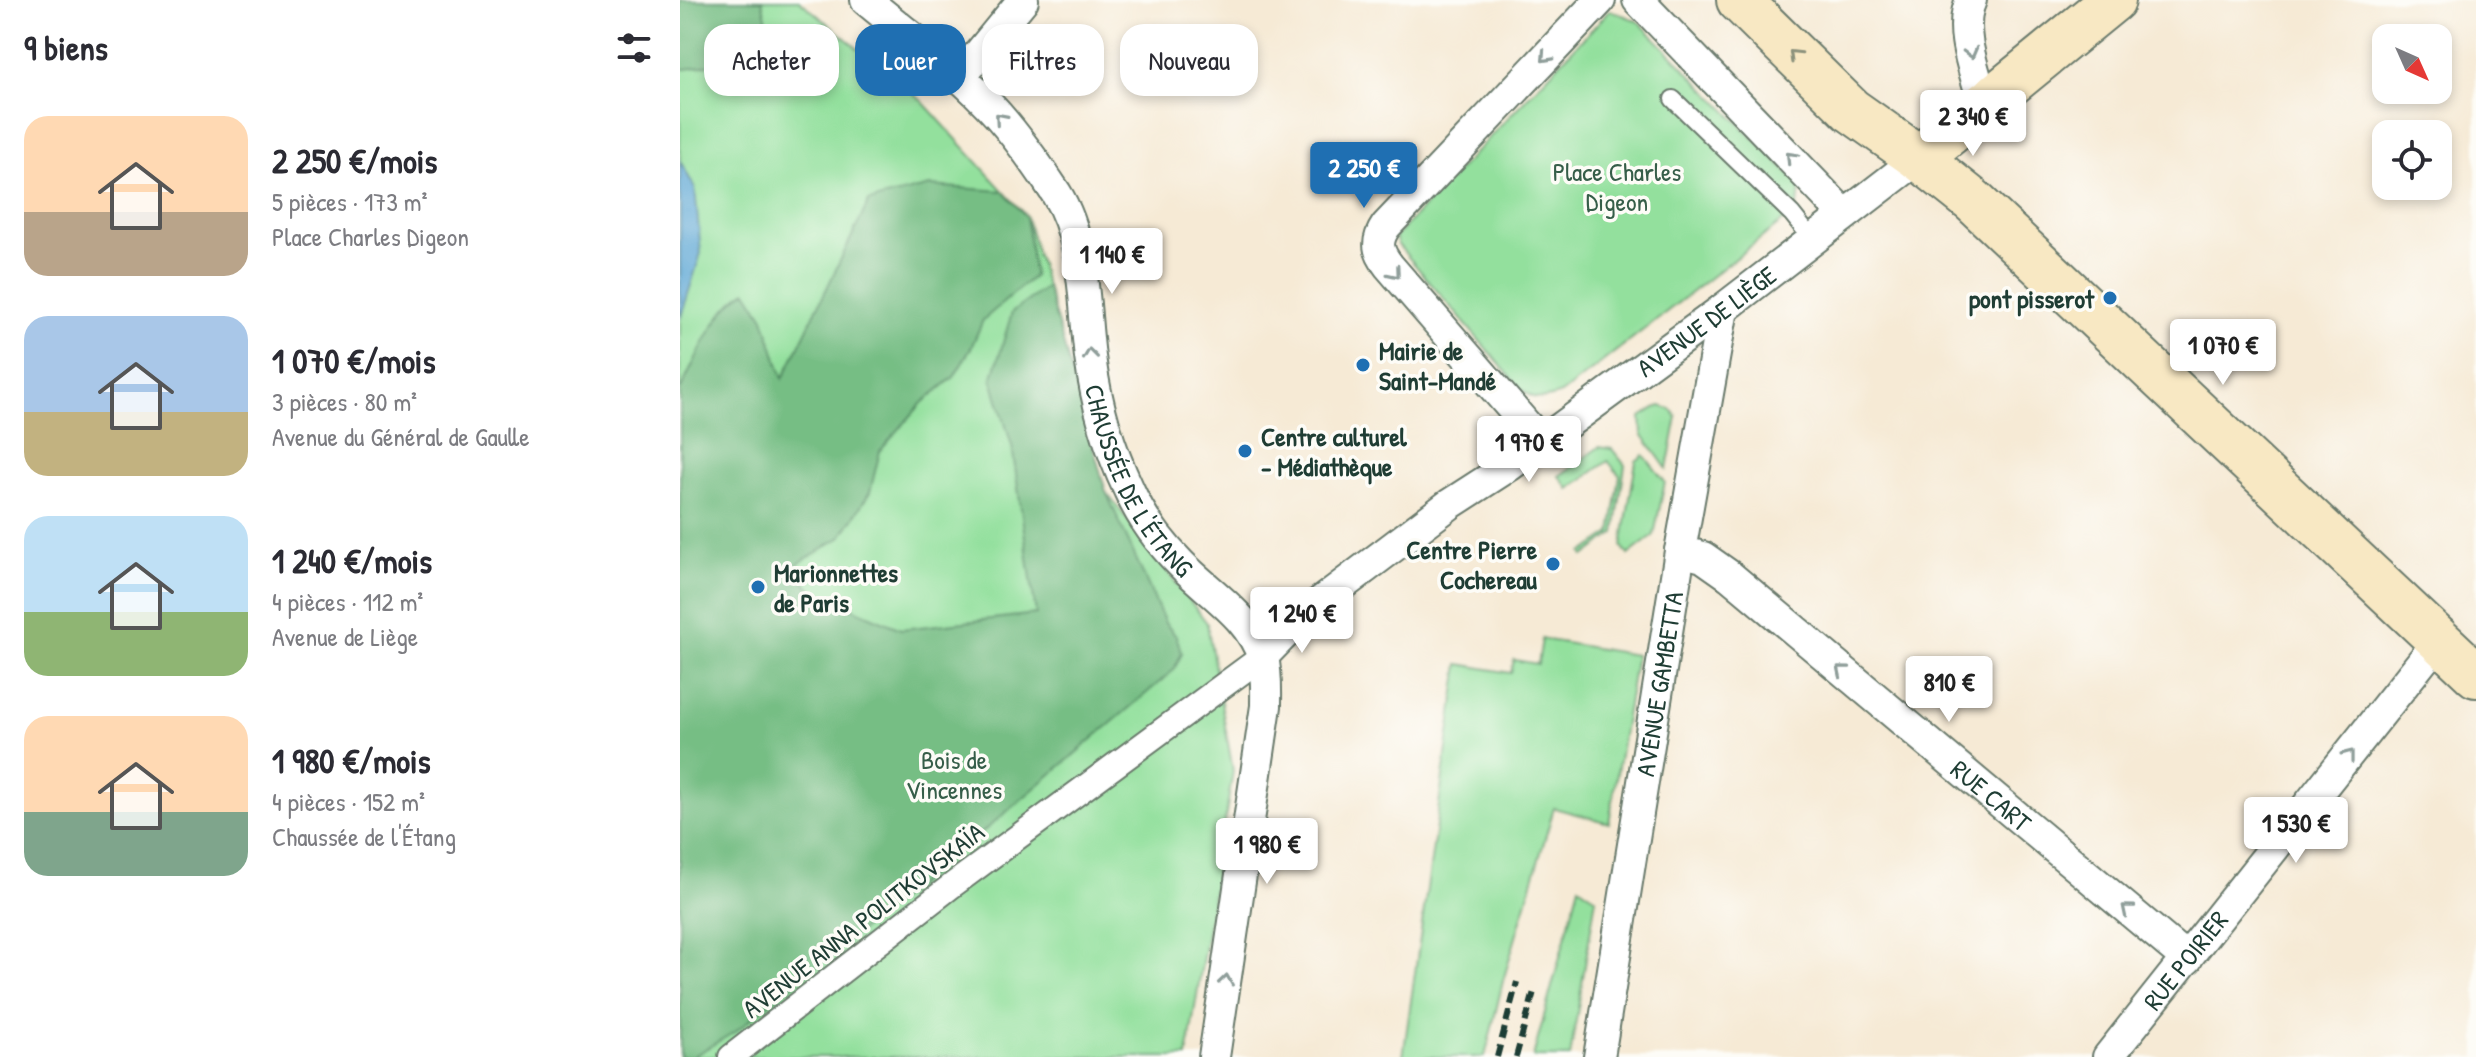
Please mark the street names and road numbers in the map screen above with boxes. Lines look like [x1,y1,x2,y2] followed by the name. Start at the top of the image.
[1629,257,1783,384] street label: AVENUE DE LIÈGE
[1077,381,1201,584] street label: CHAUSSÉE DE L'ÉTANG
[1627,588,1691,779] street label: AVENUE GAMBETTA
[1944,751,2040,839] street label: RUE CART
[735,814,991,1026] street label: AVENUE ANNA POLITKOVSKAÏA
[2135,903,2236,1017] street label: RUE POIRIER

